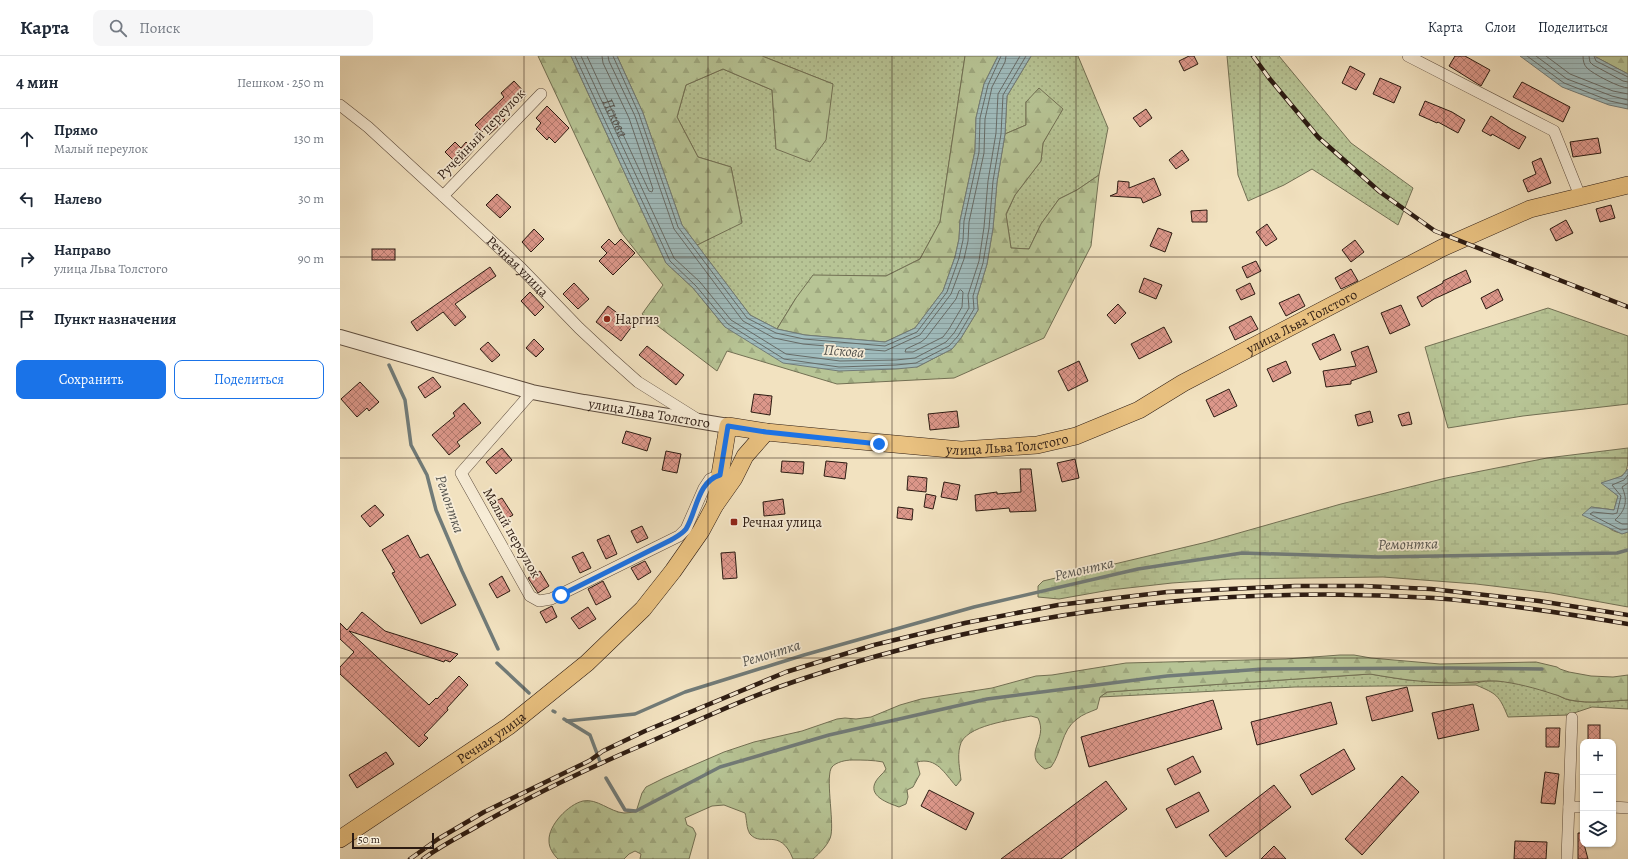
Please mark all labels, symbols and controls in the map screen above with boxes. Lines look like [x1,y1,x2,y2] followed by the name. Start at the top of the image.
[93,10,373,46] search box
[20,15,69,41] text: Карта
[107,17,129,39] icon: search
[139,18,180,38] text: Поиск
[1428,18,1463,37] text: Карта
[1485,18,1516,37] text: Слои
[1538,18,1608,37] text: Поделиться
[16,71,59,94] text: 4 мин
[237,74,324,91] text: Пешком · 250 m
[433,84,529,184] street label: Ручейный переулок
[598,95,633,141] water label: Пскова
[54,120,98,140] text: Прямо
[16,128,38,150] icon: ahead
[294,130,324,147] text: 130 m
[54,140,148,157] text: Малый переулок
[16,188,38,210] icon: left
[54,189,102,209] text: Налево
[298,190,324,207] text: 30 m
[482,231,553,301] street label: Речная улица
[54,240,111,260] text: Направо
[16,248,38,270] icon: right
[298,250,324,267] text: 90 m
[54,260,168,277] text: улица Льва Толстого
[1242,284,1360,358] street label: улица Льва Толстого
[16,308,38,330] icon: arrive
[54,309,176,329] text: Пункт назначения
[615,310,659,329] place label: Наргиз
[602,314,612,324] marker: Наргиз
[823,340,865,362] water label: Пскова
[16,360,166,399] button: Сохранить
[174,360,324,399] button: Поделиться
[586,393,712,432] street label: улица Льва Толстого
[944,429,1070,460] street label: улица Льва Толстого
[870,435,888,453] route end
[431,472,469,536] water label: Ремонтка
[478,484,546,582] street label: Малый переулок
[742,513,823,532] place label: Речная улица
[729,517,739,527] marker: Речная улица
[1378,533,1438,555] water label: Ремонтка
[1052,552,1116,586] water label: Ремонтка
[552,586,570,604] route start
[739,635,803,671] water label: Ремонтка
[453,706,530,768] street label: Речная улица
[1580,739,1616,847] map controls
[1580,739,1616,775] button: +
[1580,775,1616,811] button: −
[1580,811,1616,847] button: layers
[352,831,434,850] scale bar
[358,832,380,847] text: 50 m

